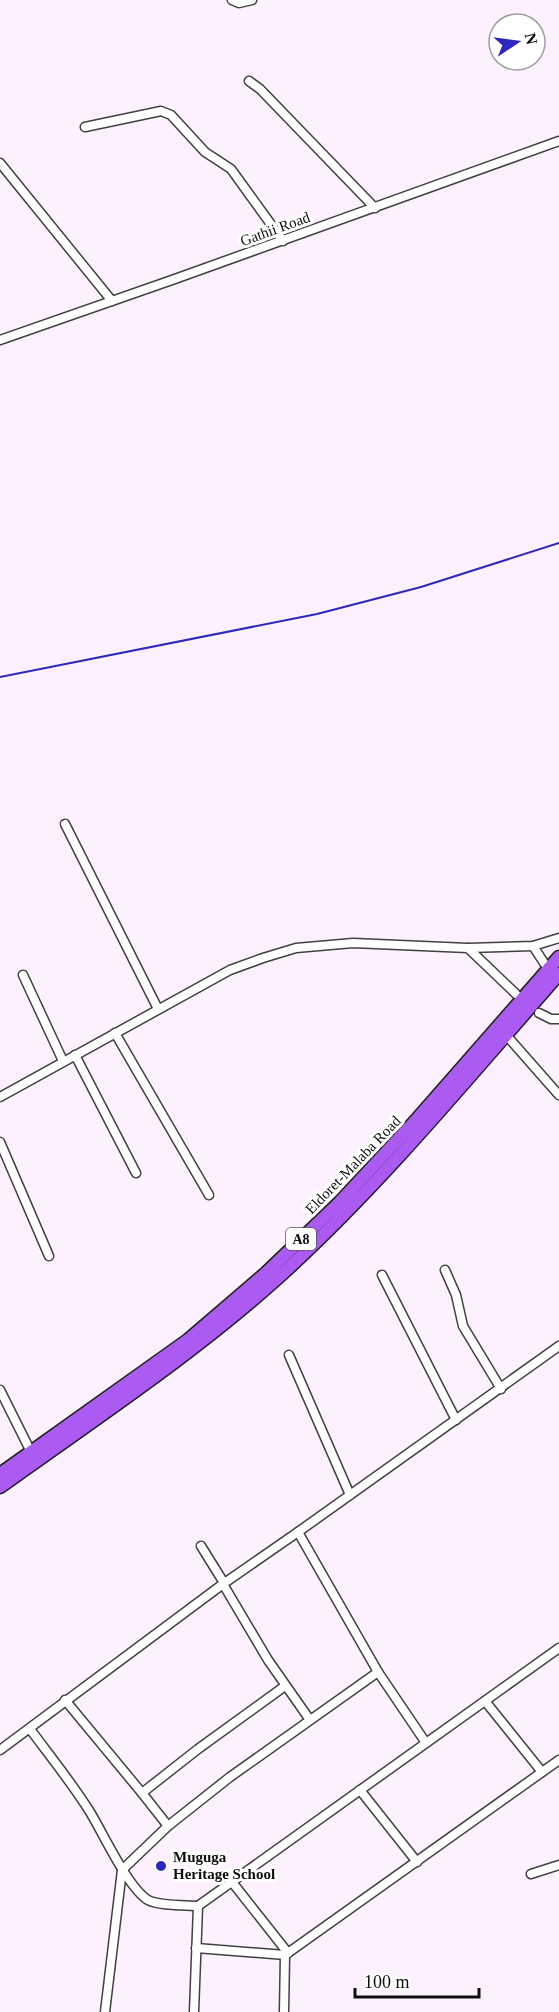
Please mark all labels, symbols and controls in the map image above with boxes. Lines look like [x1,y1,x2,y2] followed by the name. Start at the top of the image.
[487,12,547,72] north arrow
[522,31,541,47] text: N
[238,209,312,249] street label: Gathii Road
[302,1112,404,1217] street label: Eldoret-Malaba Road
[286,1228,316,1250] road number: A8
[173,1849,275,1882] place label: Muguga Heritage School
[154,1859,168,1873] marker: Muguga Heritage School
[355,1961,480,1999] scale bar
[364,1972,410,1992] text: 100 m

